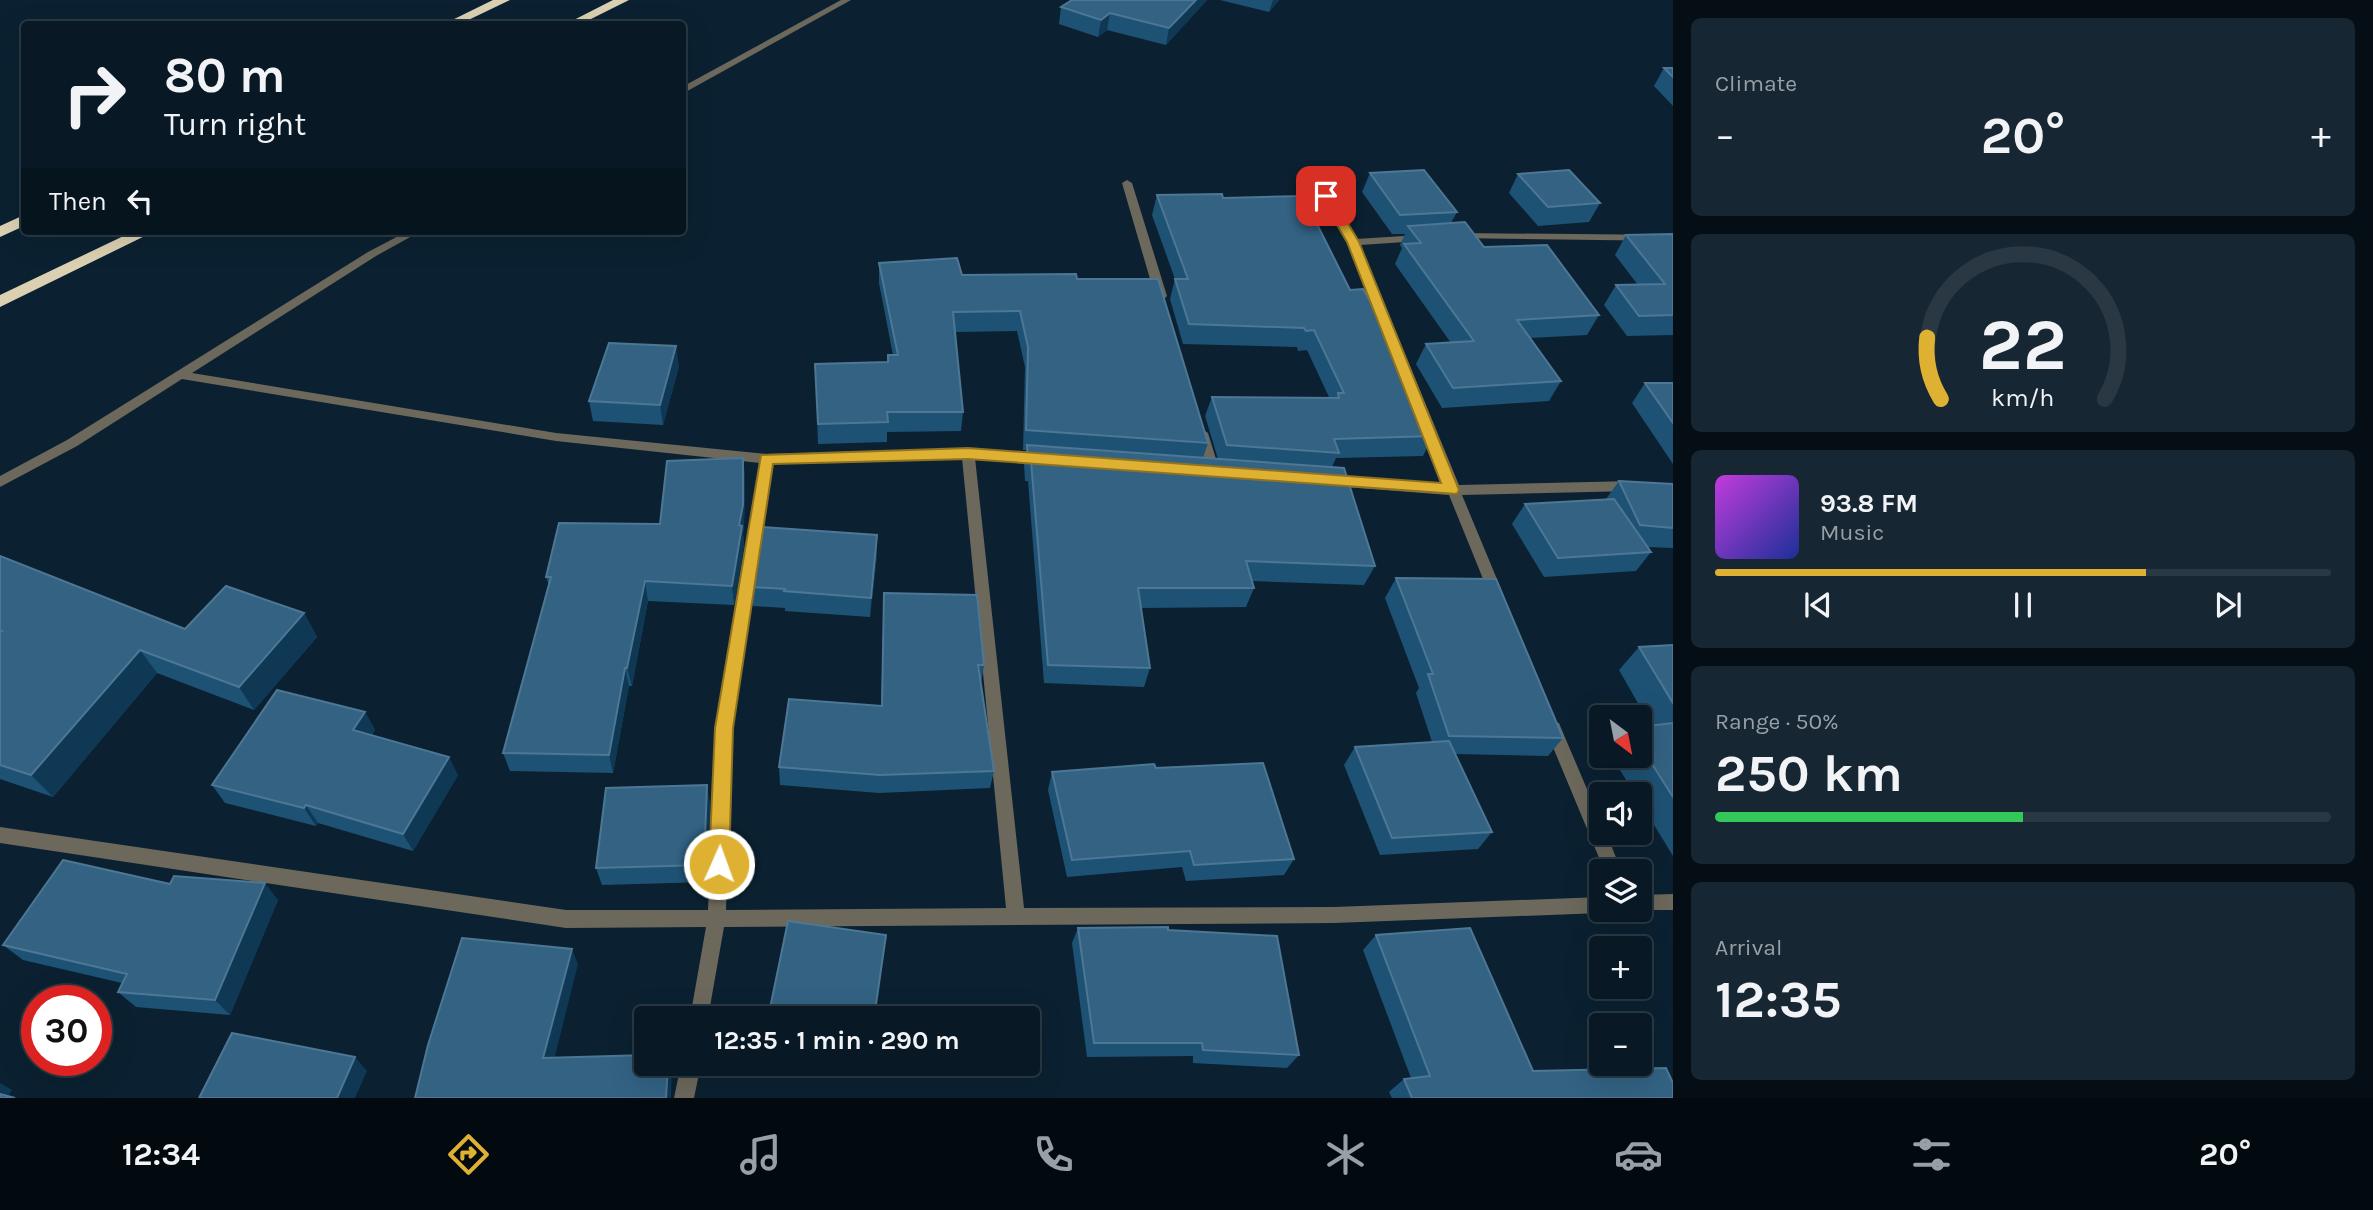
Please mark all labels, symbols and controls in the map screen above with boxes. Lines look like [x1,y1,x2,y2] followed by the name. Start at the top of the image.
[164,47,286,104] text: 80 m
[49,49,140,140] icon: right
[1715,70,1797,97] text: Climate
[1981,105,2065,166] text: 20°
[164,106,306,143] text: Turn right
[1715,113,1735,158] text: −
[2311,113,2331,158] text: +
[1296,166,1356,226] pin
[1307,177,1345,215] icon: arrive
[121,182,159,220] icon: left
[49,186,107,217] text: Then
[1979,302,2067,387] text: 22
[1991,383,2055,412] text: km/h
[1820,488,1918,519] text: 93.8 FM
[1820,519,1884,546] text: Music
[1799,586,1837,624] icon: previous
[2004,586,2042,624] icon: pause
[2209,586,2247,624] icon: next
[1589,705,1652,768] north arrow
[1589,705,1652,1076] map controls
[1715,708,1839,735] text: Range · 50%
[1715,743,1903,804] text: 250 km
[1589,782,1652,845] button: sound
[682,827,756,901] position arrow
[1589,859,1652,922] button: layers
[1715,934,1782,961] text: Arrival
[1589,936,1652,999] button: +
[1715,969,1842,1030] text: 12:35
[21,985,112,1076] speed limit sign: 30
[1589,1013,1652,1076] button: −
[714,1025,960,1056] text: 12:35 · 1 min · 290 m
[444,1130,493,1179] icon: directions
[736,1130,785,1179] icon: music
[1029,1130,1078,1179] icon: phone
[1321,1130,1370,1179] icon: climate
[1614,1130,1663,1179] icon: car
[1907,1130,1956,1179] icon: filters
[122,1136,200,1173] text: 12:34
[2199,1136,2251,1173] text: 20°

